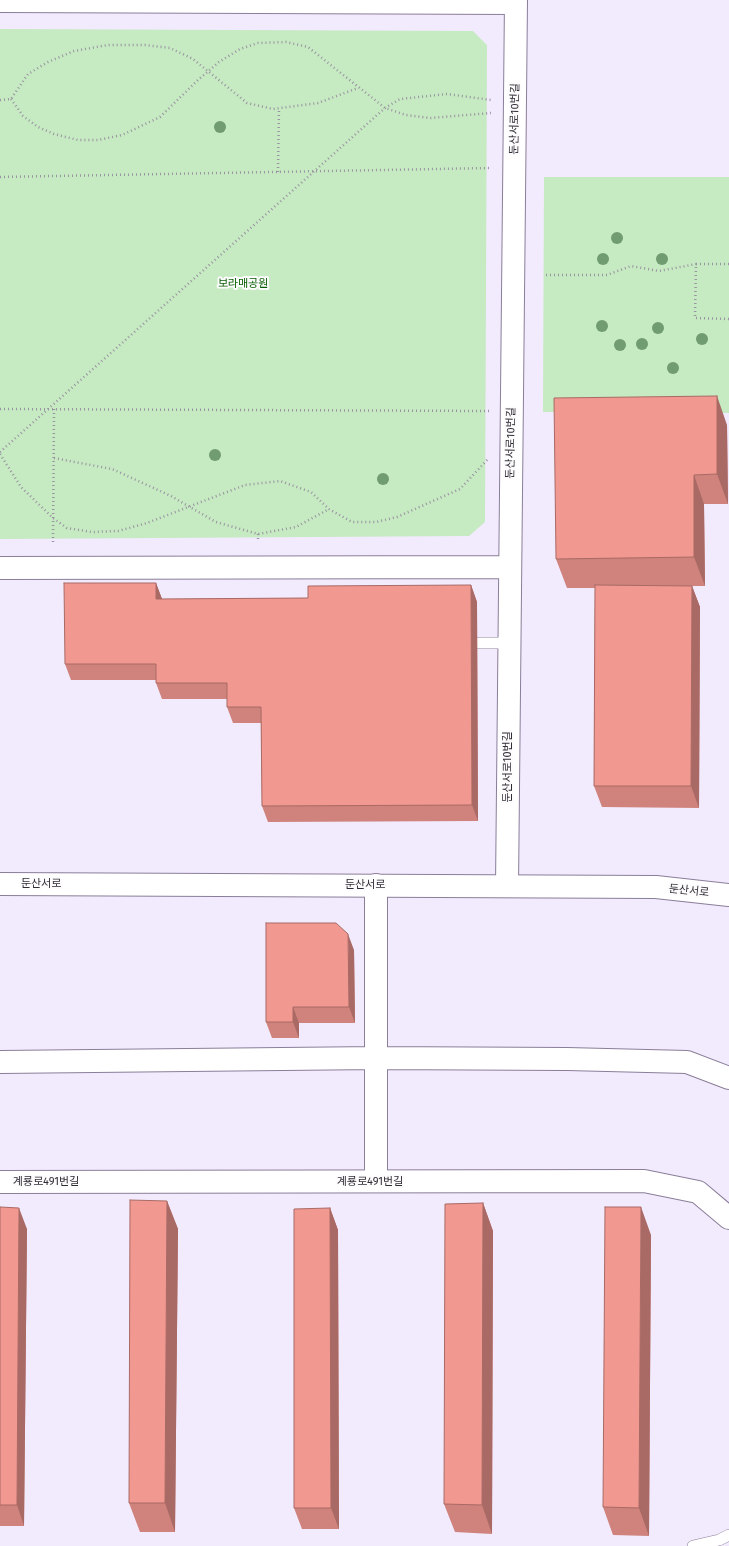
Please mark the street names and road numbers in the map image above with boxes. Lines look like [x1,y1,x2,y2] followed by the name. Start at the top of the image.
[508,83,522,155] street label: 둔산서로10번길
[504,407,518,479] street label: 둔산서로10번길
[501,731,515,803] street label: 둔산서로10번길
[21,877,61,891] street label: 둔산서로
[345,878,385,892] street label: 둔산서로
[668,882,710,900] street label: 둔산서로
[13,1175,79,1189] street label: 계룡로491번길
[337,1175,403,1189] street label: 계룡로491번길

